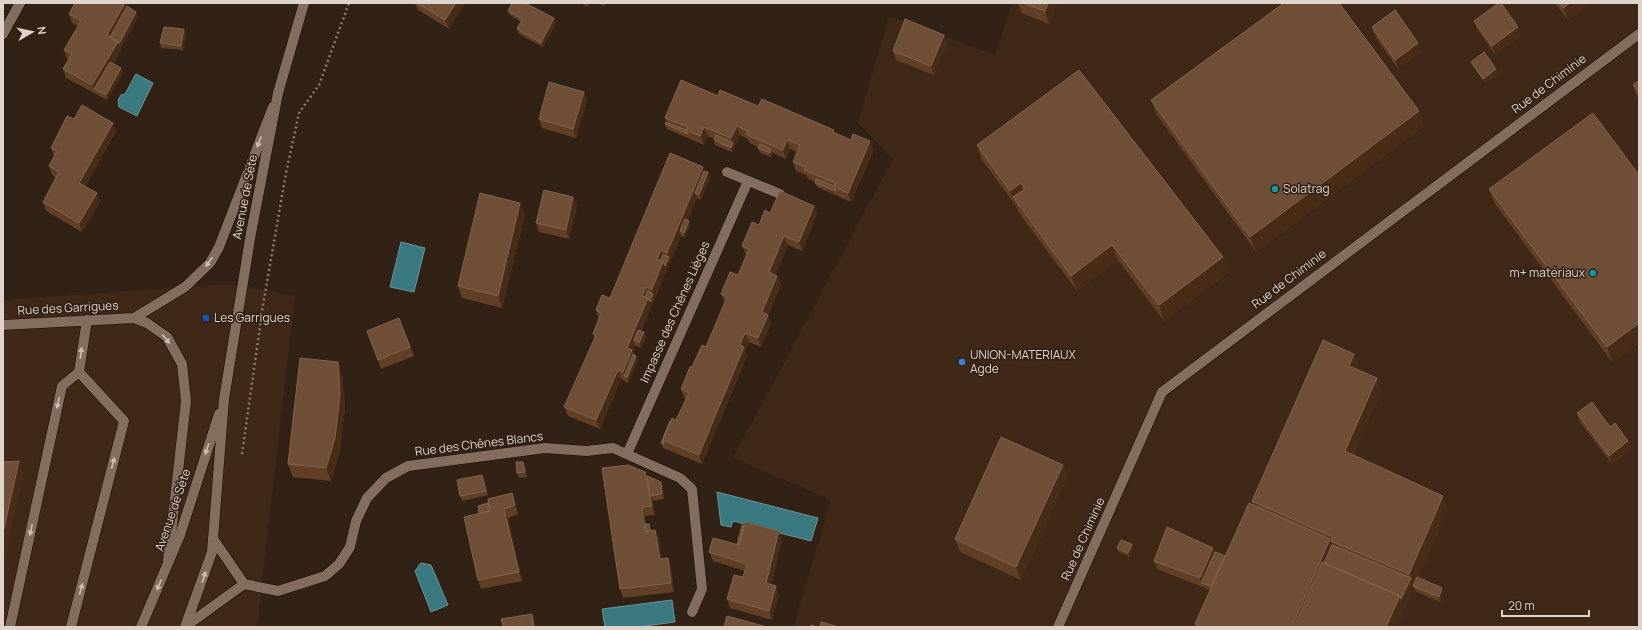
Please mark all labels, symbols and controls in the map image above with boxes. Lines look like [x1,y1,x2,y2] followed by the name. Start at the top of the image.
[12,12,52,52] north arrow
[34,25,50,36] text: N
[1508,50,1589,117] street label: Rue de Chiminie
[256,137,262,148] one-way arrow
[228,153,261,241] street label: Avenue de Sète
[1283,180,1330,197] place label: Solatrag
[1270,184,1280,194] marker: Solatrag
[636,238,713,385] street label: Impasse des Chênes Lièges
[1248,245,1329,312] street label: Rue de Chiminie
[205,257,213,267] one-way arrow
[1510,264,1586,281] place label: m+ matériaux
[1588,268,1598,278] marker: m+ matériaux
[17,296,119,319] street label: Rue des Garrigues
[214,309,290,326] place label: Les Garrigues
[201,313,211,323] marker: Les Garrigues
[162,334,171,344] one-way arrow
[970,346,1076,377] place label: UNION-MATERIAUX Agde
[78,347,84,359] one-way arrow
[957,357,967,367] marker: UNION-MATERIAUX Agde
[55,396,61,409] one-way arrow
[414,427,544,460] street label: Rue des Chênes Blancs
[204,444,210,456] one-way arrow
[110,457,116,469] one-way arrow
[150,466,195,553] street label: Avenue de Sète
[1057,495,1108,583] street label: Rue de Chiminie
[28,524,34,536] one-way arrow
[201,571,207,583] one-way arrow
[156,579,162,590] one-way arrow
[78,583,84,595] one-way arrow
[1502,592,1589,618] scale bar
[1508,597,1535,614] text: 20 m

